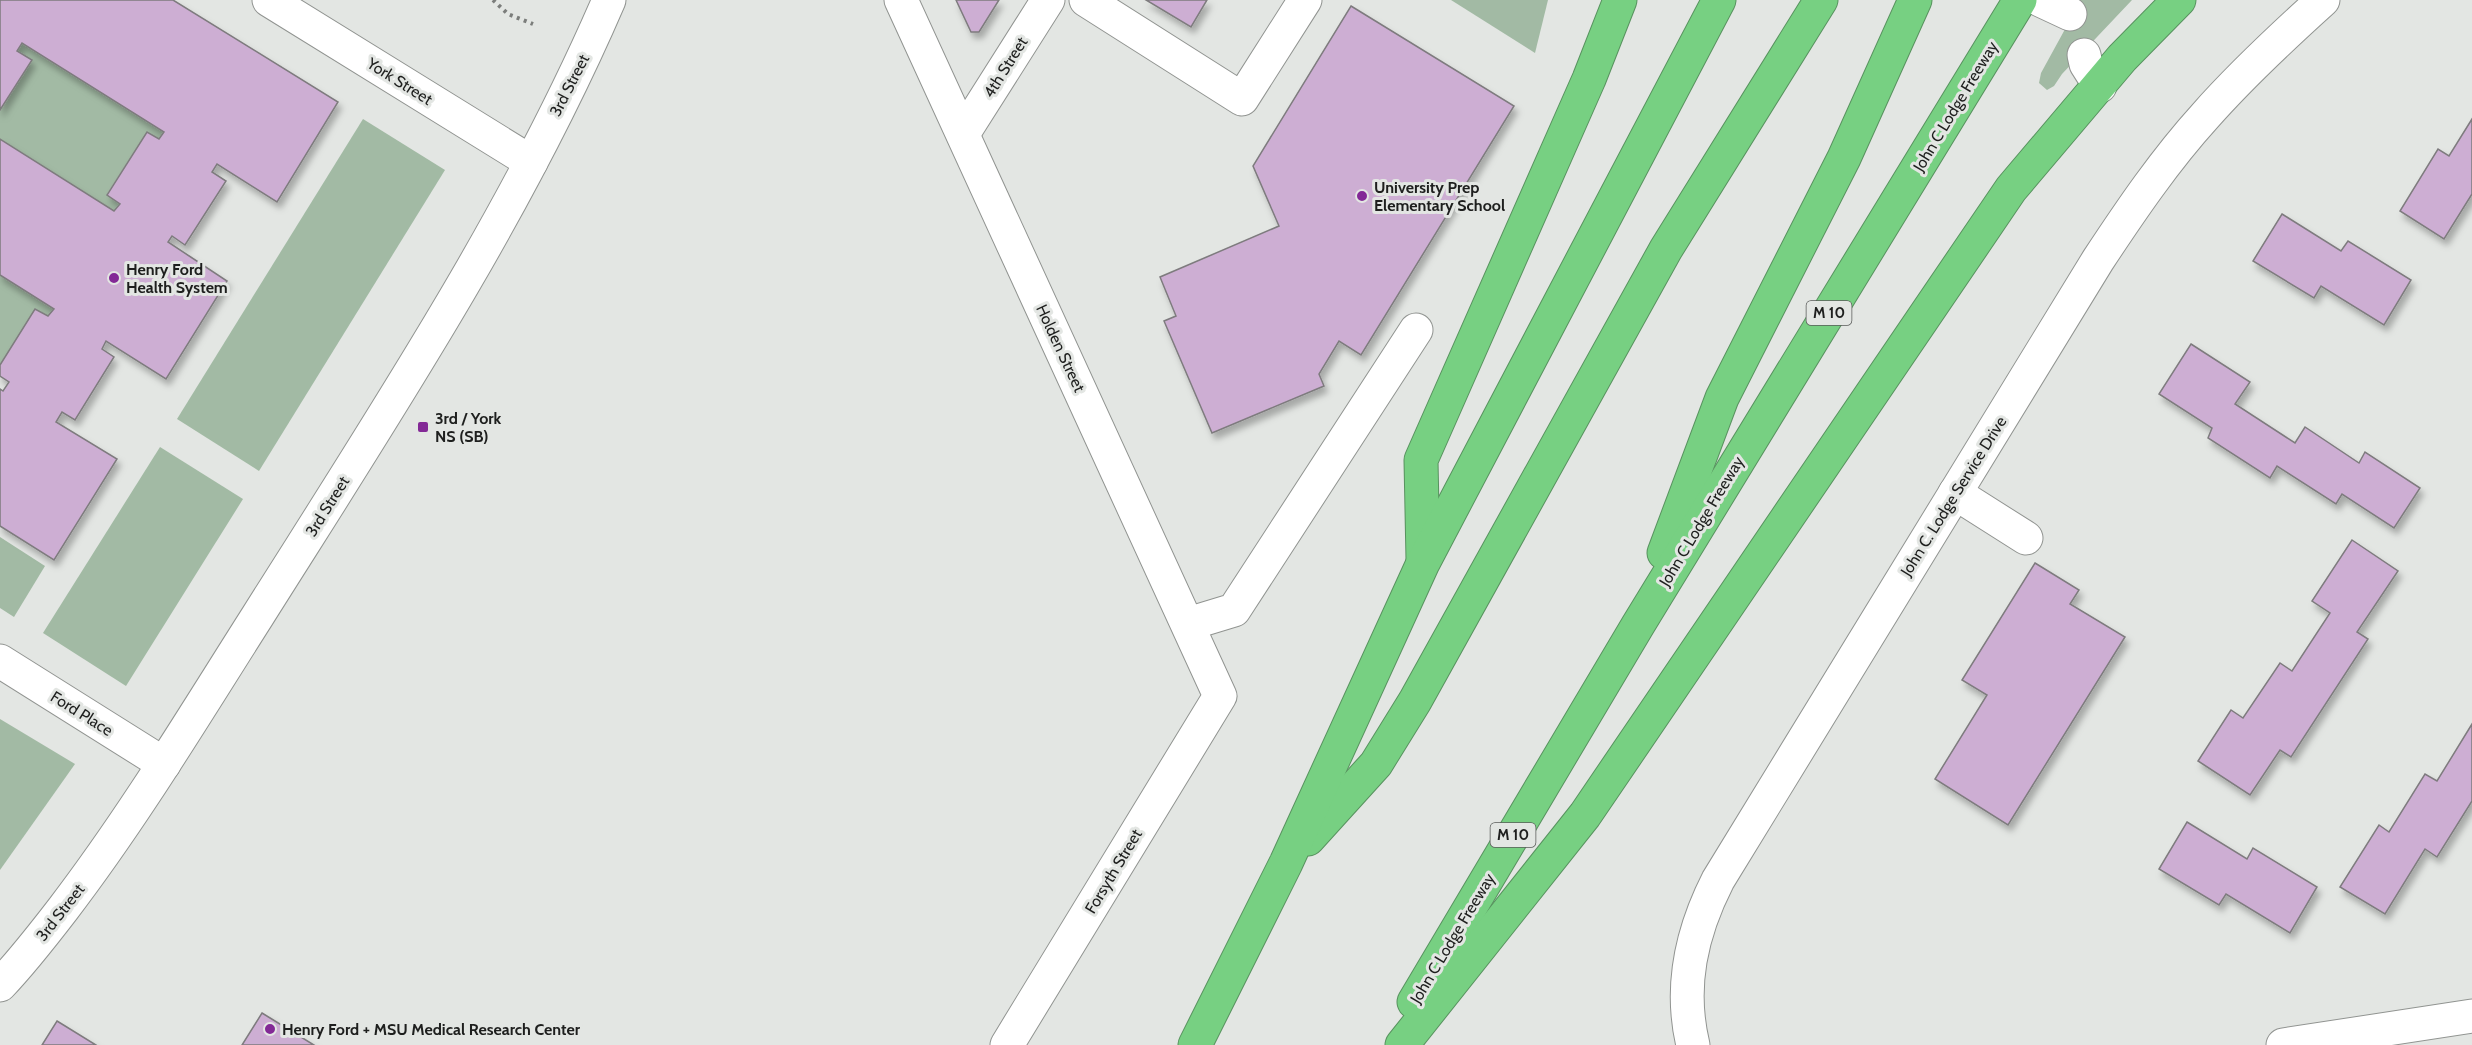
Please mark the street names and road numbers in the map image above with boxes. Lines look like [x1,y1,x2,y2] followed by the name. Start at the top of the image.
[979,33,1032,101] street label: 4th Street
[1909,38,2002,176] street label: John C Lodge Freeway
[546,50,593,119] street label: 3rd Street
[363,53,436,109] street label: York Street
[1032,301,1089,396] street label: Holden Street
[1806,301,1852,325] road number: M 10
[1896,413,2010,580] street label: John C. Lodge Service Drive
[1655,453,1748,591] street label: John C Lodge Freeway
[302,472,354,540] street label: 3rd Street
[47,687,116,740] street label: Ford Place
[1490,823,1536,847] road number: M 10
[1081,825,1146,917] street label: Forsyth Street
[1406,870,1499,1008] street label: John C Lodge Freeway
[32,880,89,945] street label: 3rd Street

